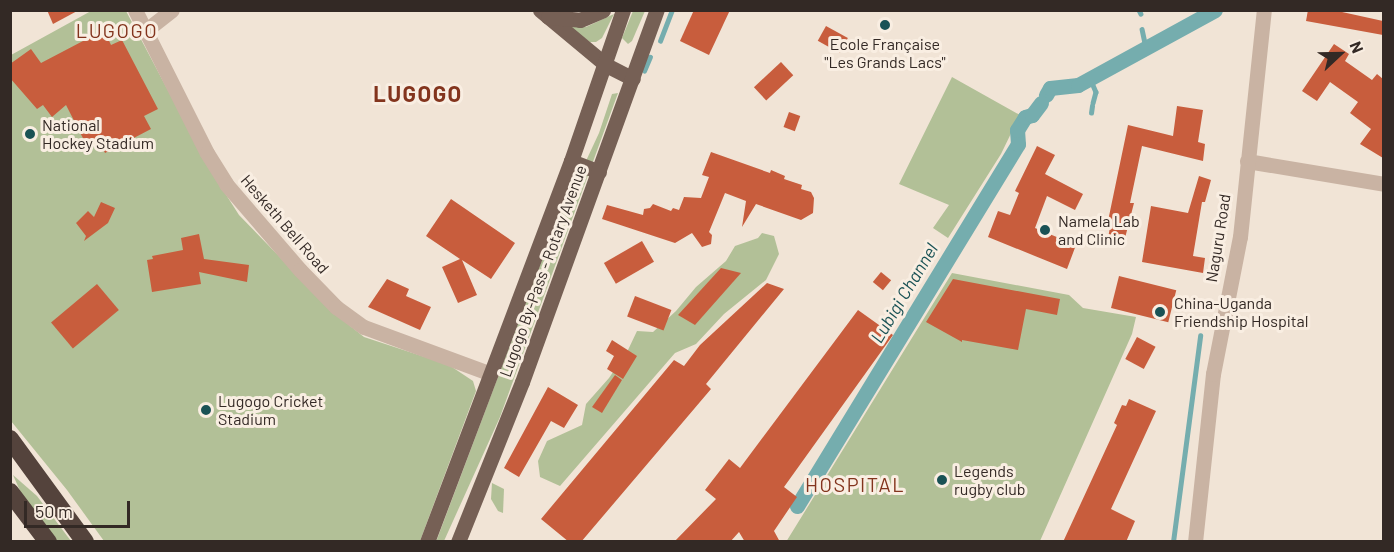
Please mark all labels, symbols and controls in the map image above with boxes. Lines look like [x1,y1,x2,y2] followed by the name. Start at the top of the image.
[76,18,158,42] district label: LUGOGO
[878,18,892,32] marker: Ecole Française "Les Grands Lacs"
[1310,24,1370,84] north arrow
[824,34,946,72] place label: Ecole Française "Les Grands Lacs"
[1346,39,1368,56] text: N
[373,81,463,107] district label: LUGOGO
[42,115,154,153] place label: National Hockey Stadium
[23,127,37,141] marker: National Hockey Stadium
[496,162,590,380] street label: Lugogo By-Pass - Rotary Avenue
[237,171,333,277] street label: Hesketh Bell Road
[1202,192,1234,284] street label: Naguru Road
[1058,211,1140,249] place label: Namela Lab and Clinic
[1036,221,1054,239] marker: Namela Lab and Clinic
[866,239,942,347] water label: Lubigi Channel
[1174,293,1308,331] place label: China-Uganda Friendship Hospital
[1151,303,1169,321] marker: China-Uganda Friendship Hospital
[218,391,323,429] place label: Lugogo Cricket Stadium
[199,403,213,417] marker: Lugogo Cricket Stadium
[954,461,1025,499] place label: Legends rugby club
[805,472,905,496] district label: HOSPITAL
[935,473,949,487] marker: Legends rugby club
[27,489,134,527] scale bar
[35,500,73,522] text: 50 m

